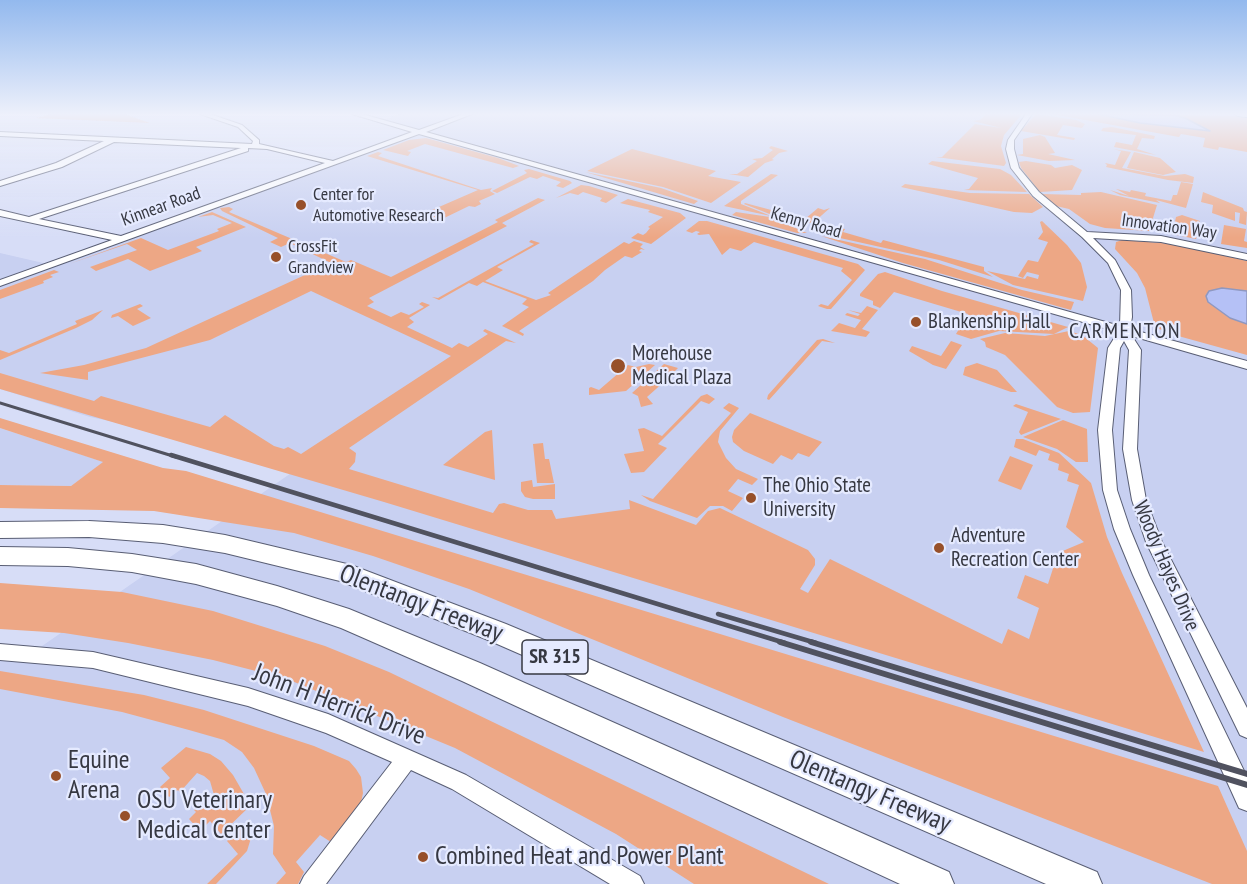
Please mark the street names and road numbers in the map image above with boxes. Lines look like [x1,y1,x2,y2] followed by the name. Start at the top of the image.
[118,183,204,231] street label: Kinnear Road
[768,203,844,243] street label: Kenny Road
[1120,210,1218,244] street label: Innovation Way
[1127,497,1205,635] street label: Woody Hayes Drive
[335,559,507,649] street label: Olentangy Freeway
[522,640,588,674] road number: SR 315
[248,658,430,752] street label: John H Herrick Drive
[785,744,955,840] street label: Olentangy Freeway

